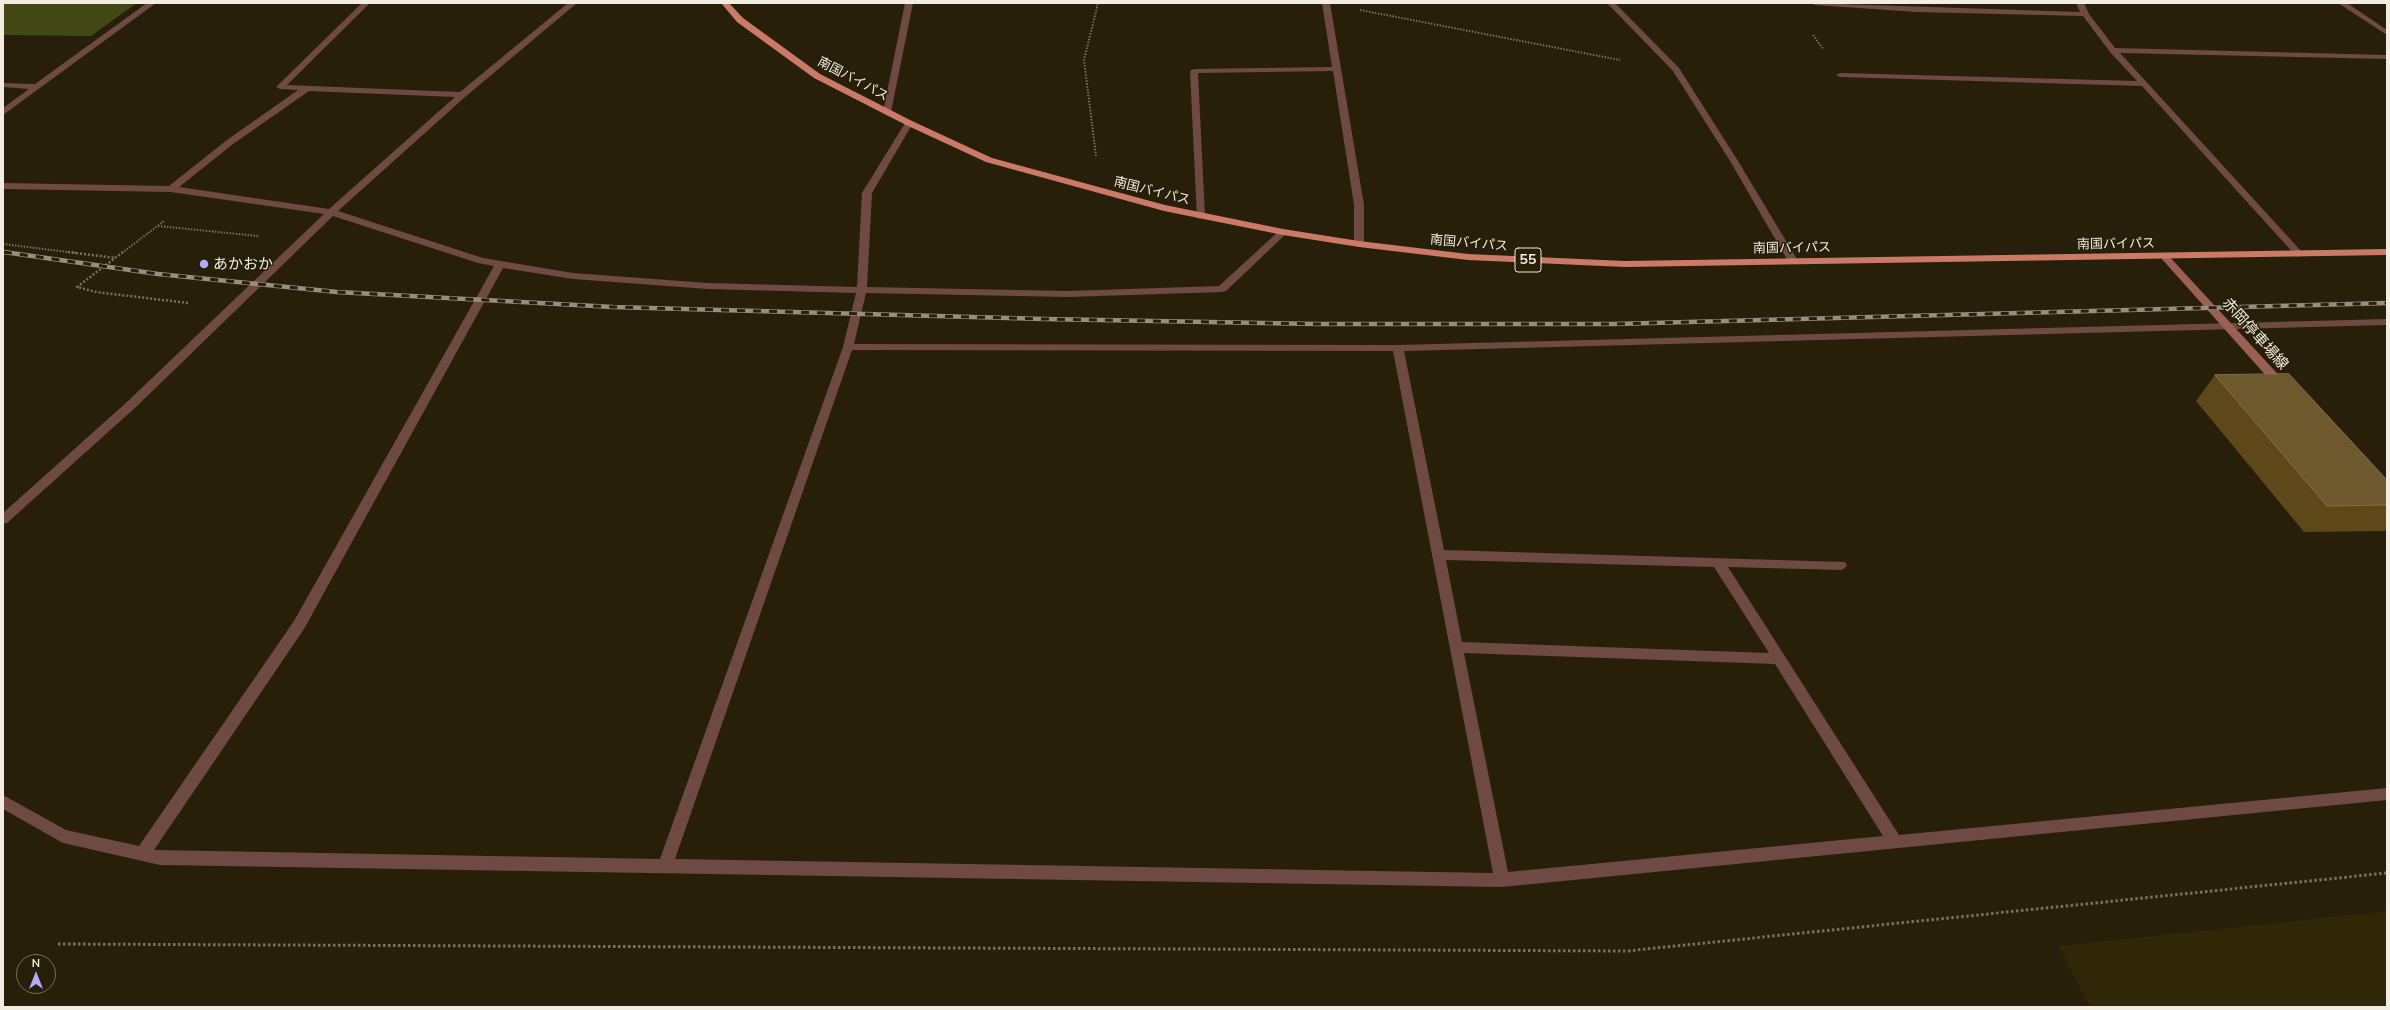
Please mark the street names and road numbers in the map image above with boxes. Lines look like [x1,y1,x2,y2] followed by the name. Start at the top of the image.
[815,54,891,104] street label: 南国バイパス
[1112,174,1192,208] street label: 南国バイパス
[1429,232,1509,254] street label: 南国バイパス
[2077,236,2155,252] street label: 南国バイパス
[1753,240,1831,256] street label: 南国バイパス
[1515,248,1541,272] road number: 55
[2218,295,2292,373] street label: 赤岡停車場線

